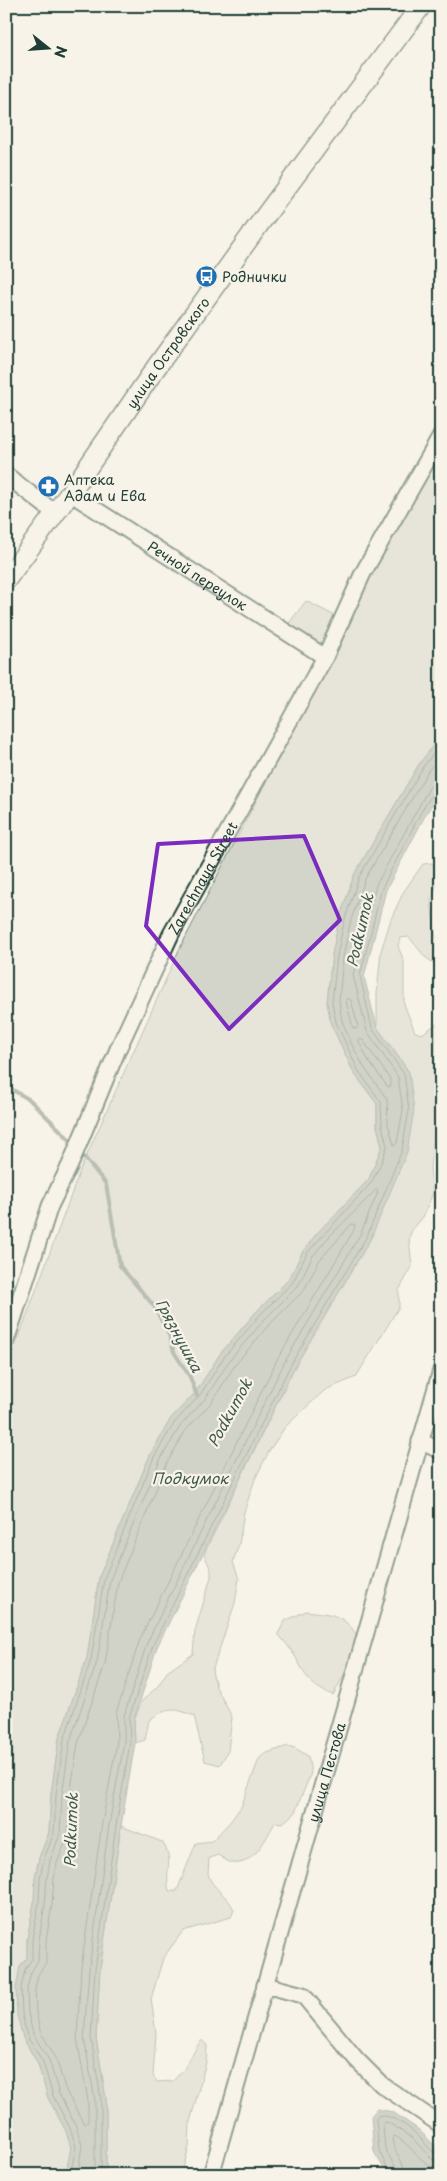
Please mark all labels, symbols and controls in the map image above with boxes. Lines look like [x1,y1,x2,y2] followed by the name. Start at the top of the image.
[22,22,72,72] north arrow
[49,44,73,60] text: N
[194,264,218,288] bus stop icon: Роднички
[222,266,287,287] place label: Роднички
[121,292,214,412] street label: улица Островского
[64,469,146,506] place label: Аптека Адам и Ева
[36,475,60,499] pharmacy icon: Аптека Адам и Ева
[144,535,252,616] street label: Речной переулок
[162,817,242,938] street label: Zarechnaya Street
[339,890,379,969] water label: Podkumok
[151,1294,209,1376] water label: Грязнушка
[201,1373,258,1450] water label: Podkumok
[152,1466,229,1489] water label: Подкумок
[302,1719,350,1824] street label: улица Пестова
[57,1792,83,1868] water label: Podkumok

